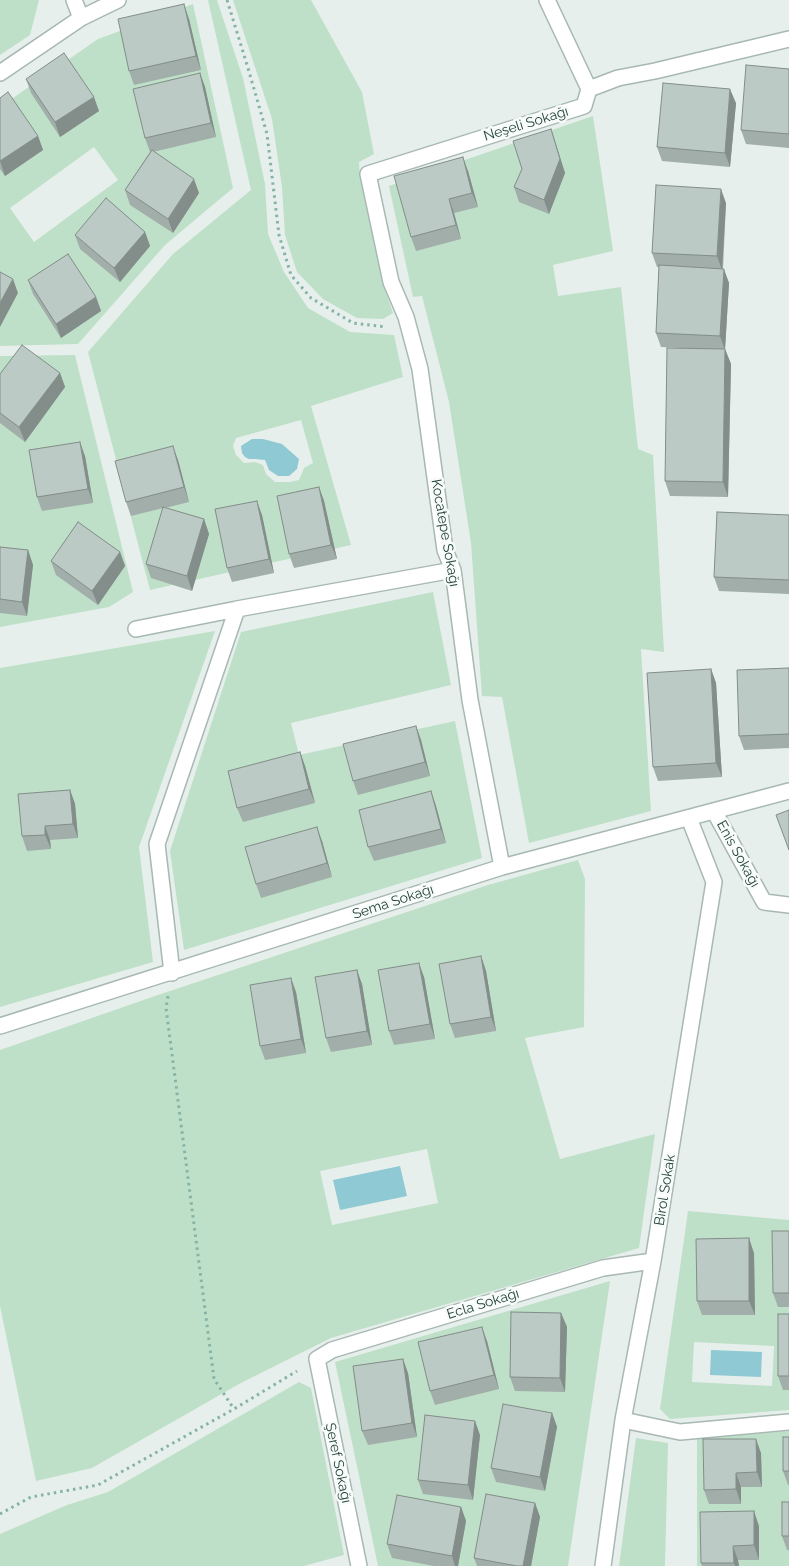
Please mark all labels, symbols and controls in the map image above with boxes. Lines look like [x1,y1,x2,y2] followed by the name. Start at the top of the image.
[482,103,570,145] street label: Neşeli Sokağı
[427,478,463,588] street label: Kocatepe Sokağı
[713,818,763,890] street label: Enis Sokağı
[350,881,436,923] street label: Sema Sokağı
[651,1153,679,1227] street label: Birol Sokak
[445,1285,521,1323] street label: Ecla Sokağı
[321,1421,355,1505] street label: Şeref Sokağı

